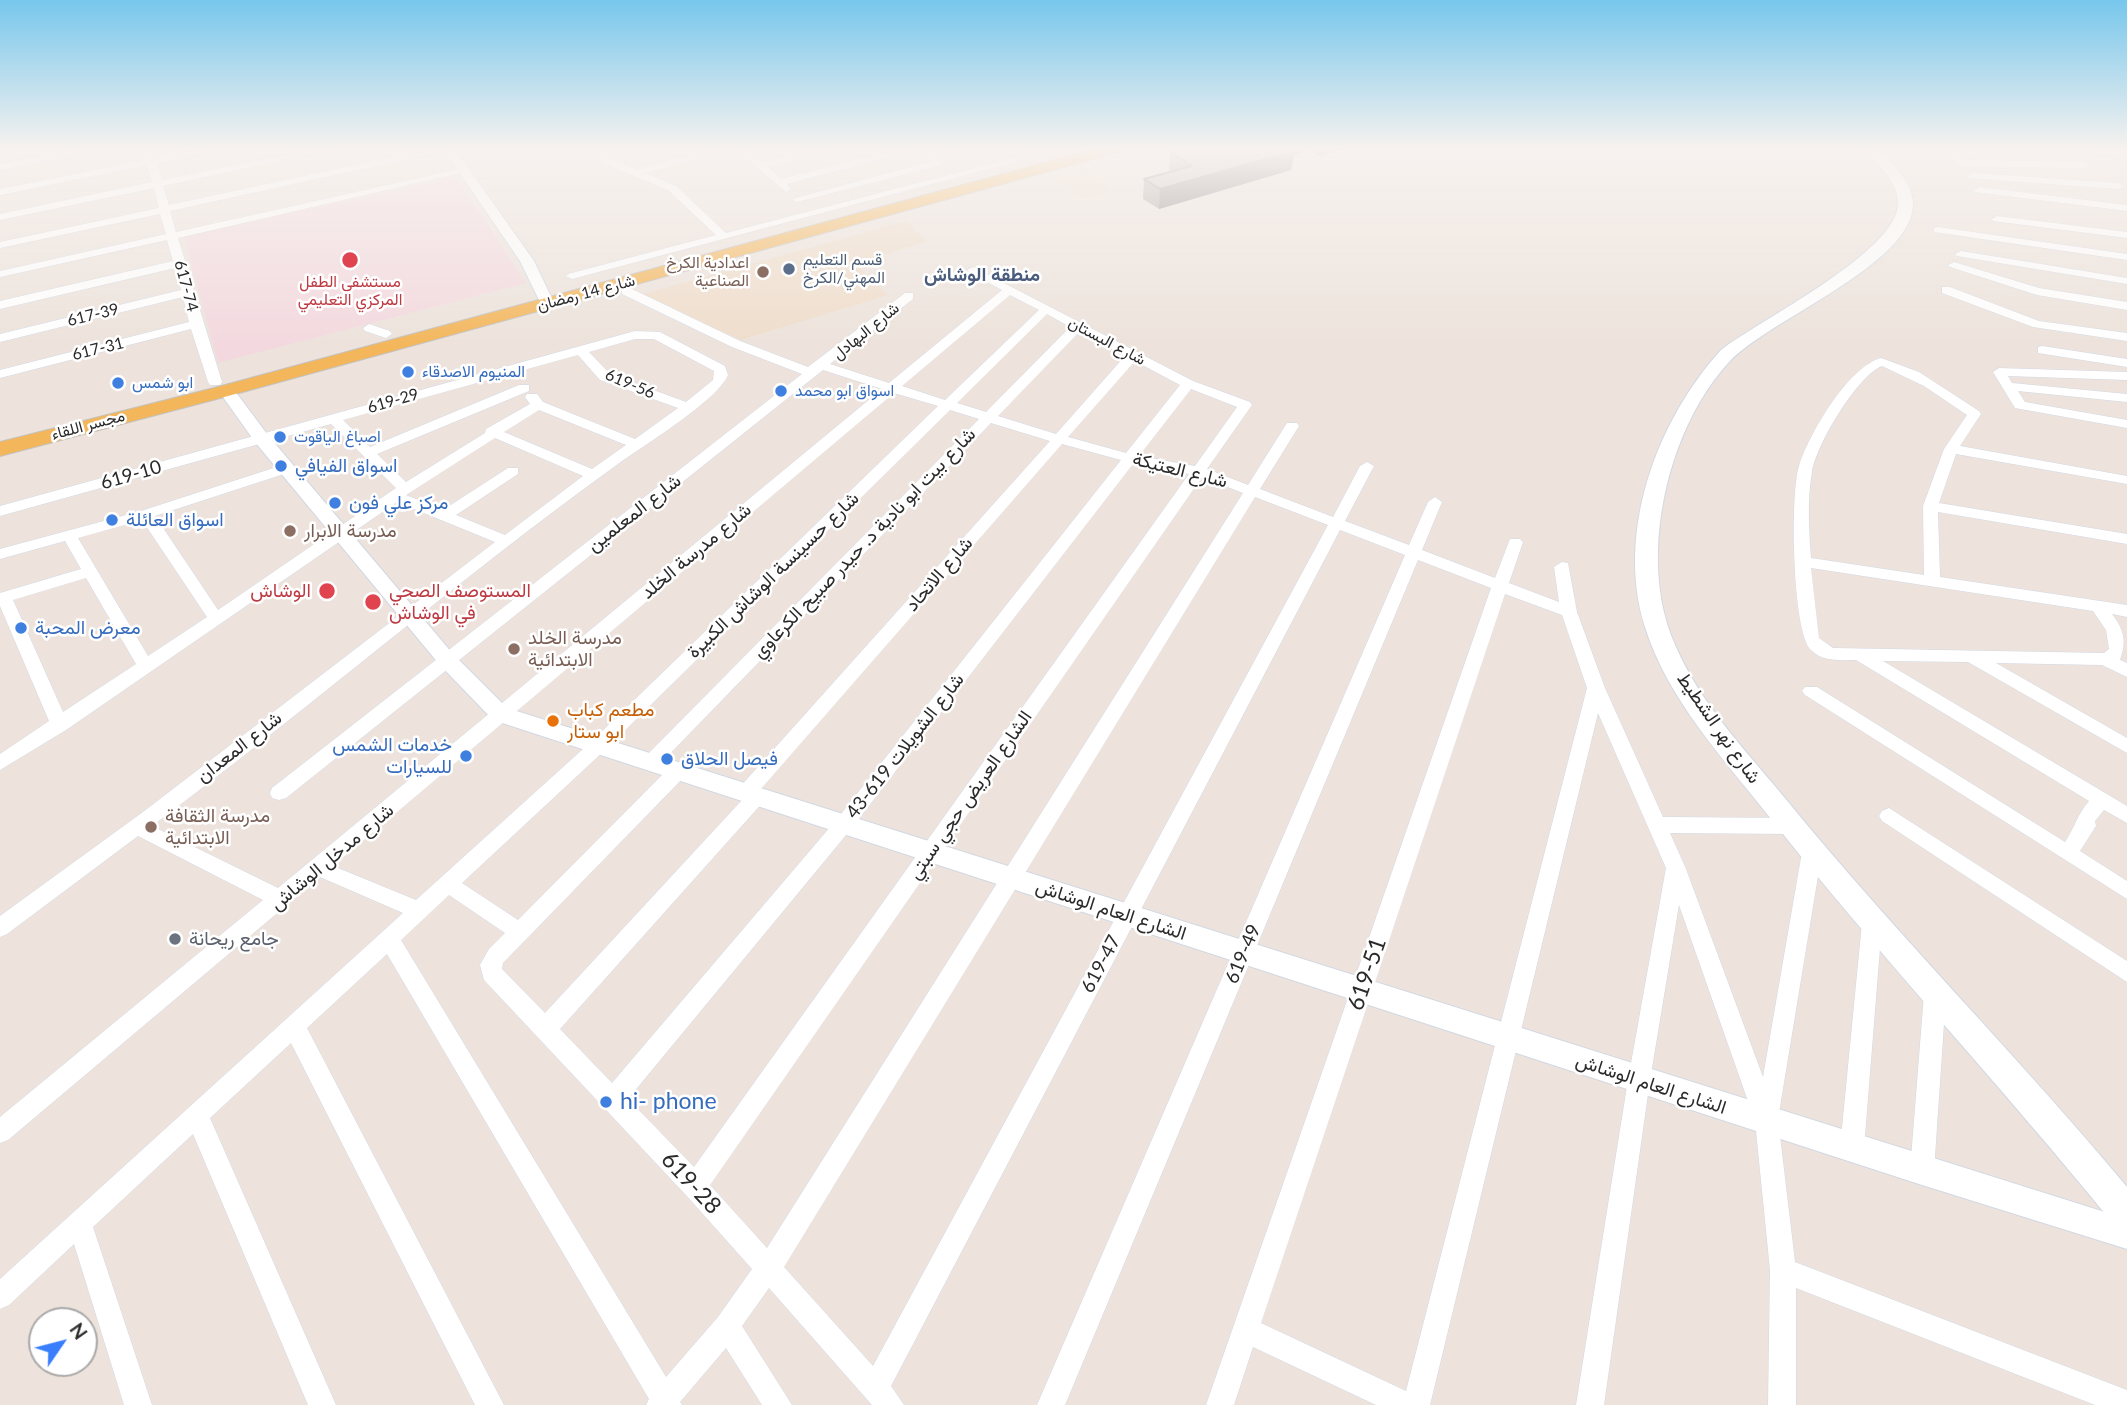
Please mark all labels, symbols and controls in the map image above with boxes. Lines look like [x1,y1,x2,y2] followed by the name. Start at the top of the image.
[340,250,360,270] marker: مستشفى الطفل المركزي التعليمي
[803,250,885,288] place label: قسم التعليم المهني/الكرخ
[666,253,749,291] place label: اعدادية الكرخ الصناعية
[170,258,202,314] street label: 617-74
[781,261,797,277] marker: قسم التعليم المهني/الكرخ
[755,264,771,280] marker: اعدادية الكرخ الصناعية
[924,264,1040,286] district label: منطقة الوشاش
[535,271,637,315] street label: شارع 14 رمضان
[298,272,402,310] place label: مستشفى الطفل المركزي التعليمي
[829,298,903,364] street label: شارع البهادل
[65,299,121,331] street label: 617-39
[1065,313,1149,369] street label: شارع البستان
[70,333,126,365] street label: 617-31
[422,362,525,382] place label: المنيوم الاصدقاء
[400,364,416,380] marker: المنيوم الاصدقاء
[602,365,658,403] street label: 619-56
[132,373,193,393] place label: ابو شمس
[110,375,126,391] marker: ابو شمس
[795,381,894,401] place label: اسواق ابو محمد
[773,383,789,399] marker: اسواق ابو محمد
[365,385,421,417] street label: 619-29
[49,406,127,444] street label: مجسر اللقاء
[748,423,980,663] street label: شارع بيت ابو نادية د. حيدر صبيح الكرعاوي
[294,427,381,447] place label: اصباغ الياقوت
[272,429,288,445] marker: اصباغ الياقوت
[1130,447,1230,493] street label: شارع العتيکة
[98,455,164,495] street label: 619-10
[295,455,397,477] place label: اسواق الفيافي
[273,458,289,474] marker: اسواق الفيافي
[582,469,686,557] street label: شارع المعلمين
[682,487,864,663] street label: شارع حسينسة الوشاش الكبيرة
[349,492,448,514] place label: مركز علي فون
[327,495,343,511] marker: مركز علي فون
[636,498,756,604] street label: شارع مدرسة الخلد
[126,509,224,531] place label: اسواق العائلة
[104,512,120,528] marker: اسواق العائلة
[304,520,397,542] place label: مدرسة الابرار
[282,523,298,539] marker: مدرسة الابرار
[901,532,977,616] street label: شارع الاتحاد
[250,580,311,602] place label: الوشاش
[389,580,531,624] place label: المستوصف الصحي في الوشاش
[317,581,337,601] marker: الوشاش
[363,592,383,612] marker: المستوصف الصحي في الوشاش
[35,617,141,639] place label: معرض المحبة
[13,620,29,636] marker: معرض المحبة
[528,627,622,671] place label: مدرسة الخلد الابتدائية
[506,641,522,657] marker: مدرسة الخلد الابتدائية
[1672,668,1766,788] street label: شارع نهر الشطيط
[841,669,969,823] street label: شارع الشويلات 619-43
[567,699,654,743] place label: مطعم كباب ابو ستار
[903,706,1037,884] street label: الشارع العريض حجي سبتي
[192,707,286,787] street label: شارع المعدان
[545,713,561,729] marker: مطعم كباب ابو ستار
[332,734,452,778] place label: خدمات الشمس للسيارات
[458,748,474,764] marker: خدمات الشمس للسيارات
[681,748,778,770] place label: فيصل الحلاق
[659,751,675,767] marker: فيصل الحلاق
[266,799,398,915] street label: شارع مدخل الوشاش
[165,805,270,849] place label: مدرسة الثقافة الابتدائية
[143,819,159,835] marker: مدرسة الثقافة الابتدائية
[1033,875,1189,945] street label: الشارع العام الوشاش
[1220,921,1266,987] street label: 619-49
[189,928,279,950] place label: جامع ريحانة
[167,931,183,947] marker: جامع ريحانة
[1076,931,1126,997] street label: 619-47
[1342,934,1392,1014] street label: 619-51
[1573,1049,1729,1119] street label: الشارع العام الوشاش
[620,1088,717,1116] place label: hi- phone
[598,1094,614,1110] marker: hi- phone
[655,1146,727,1220] street label: 619-28
[28,1307,98,1377] north arrow
[65,1318,93,1343] text: N

